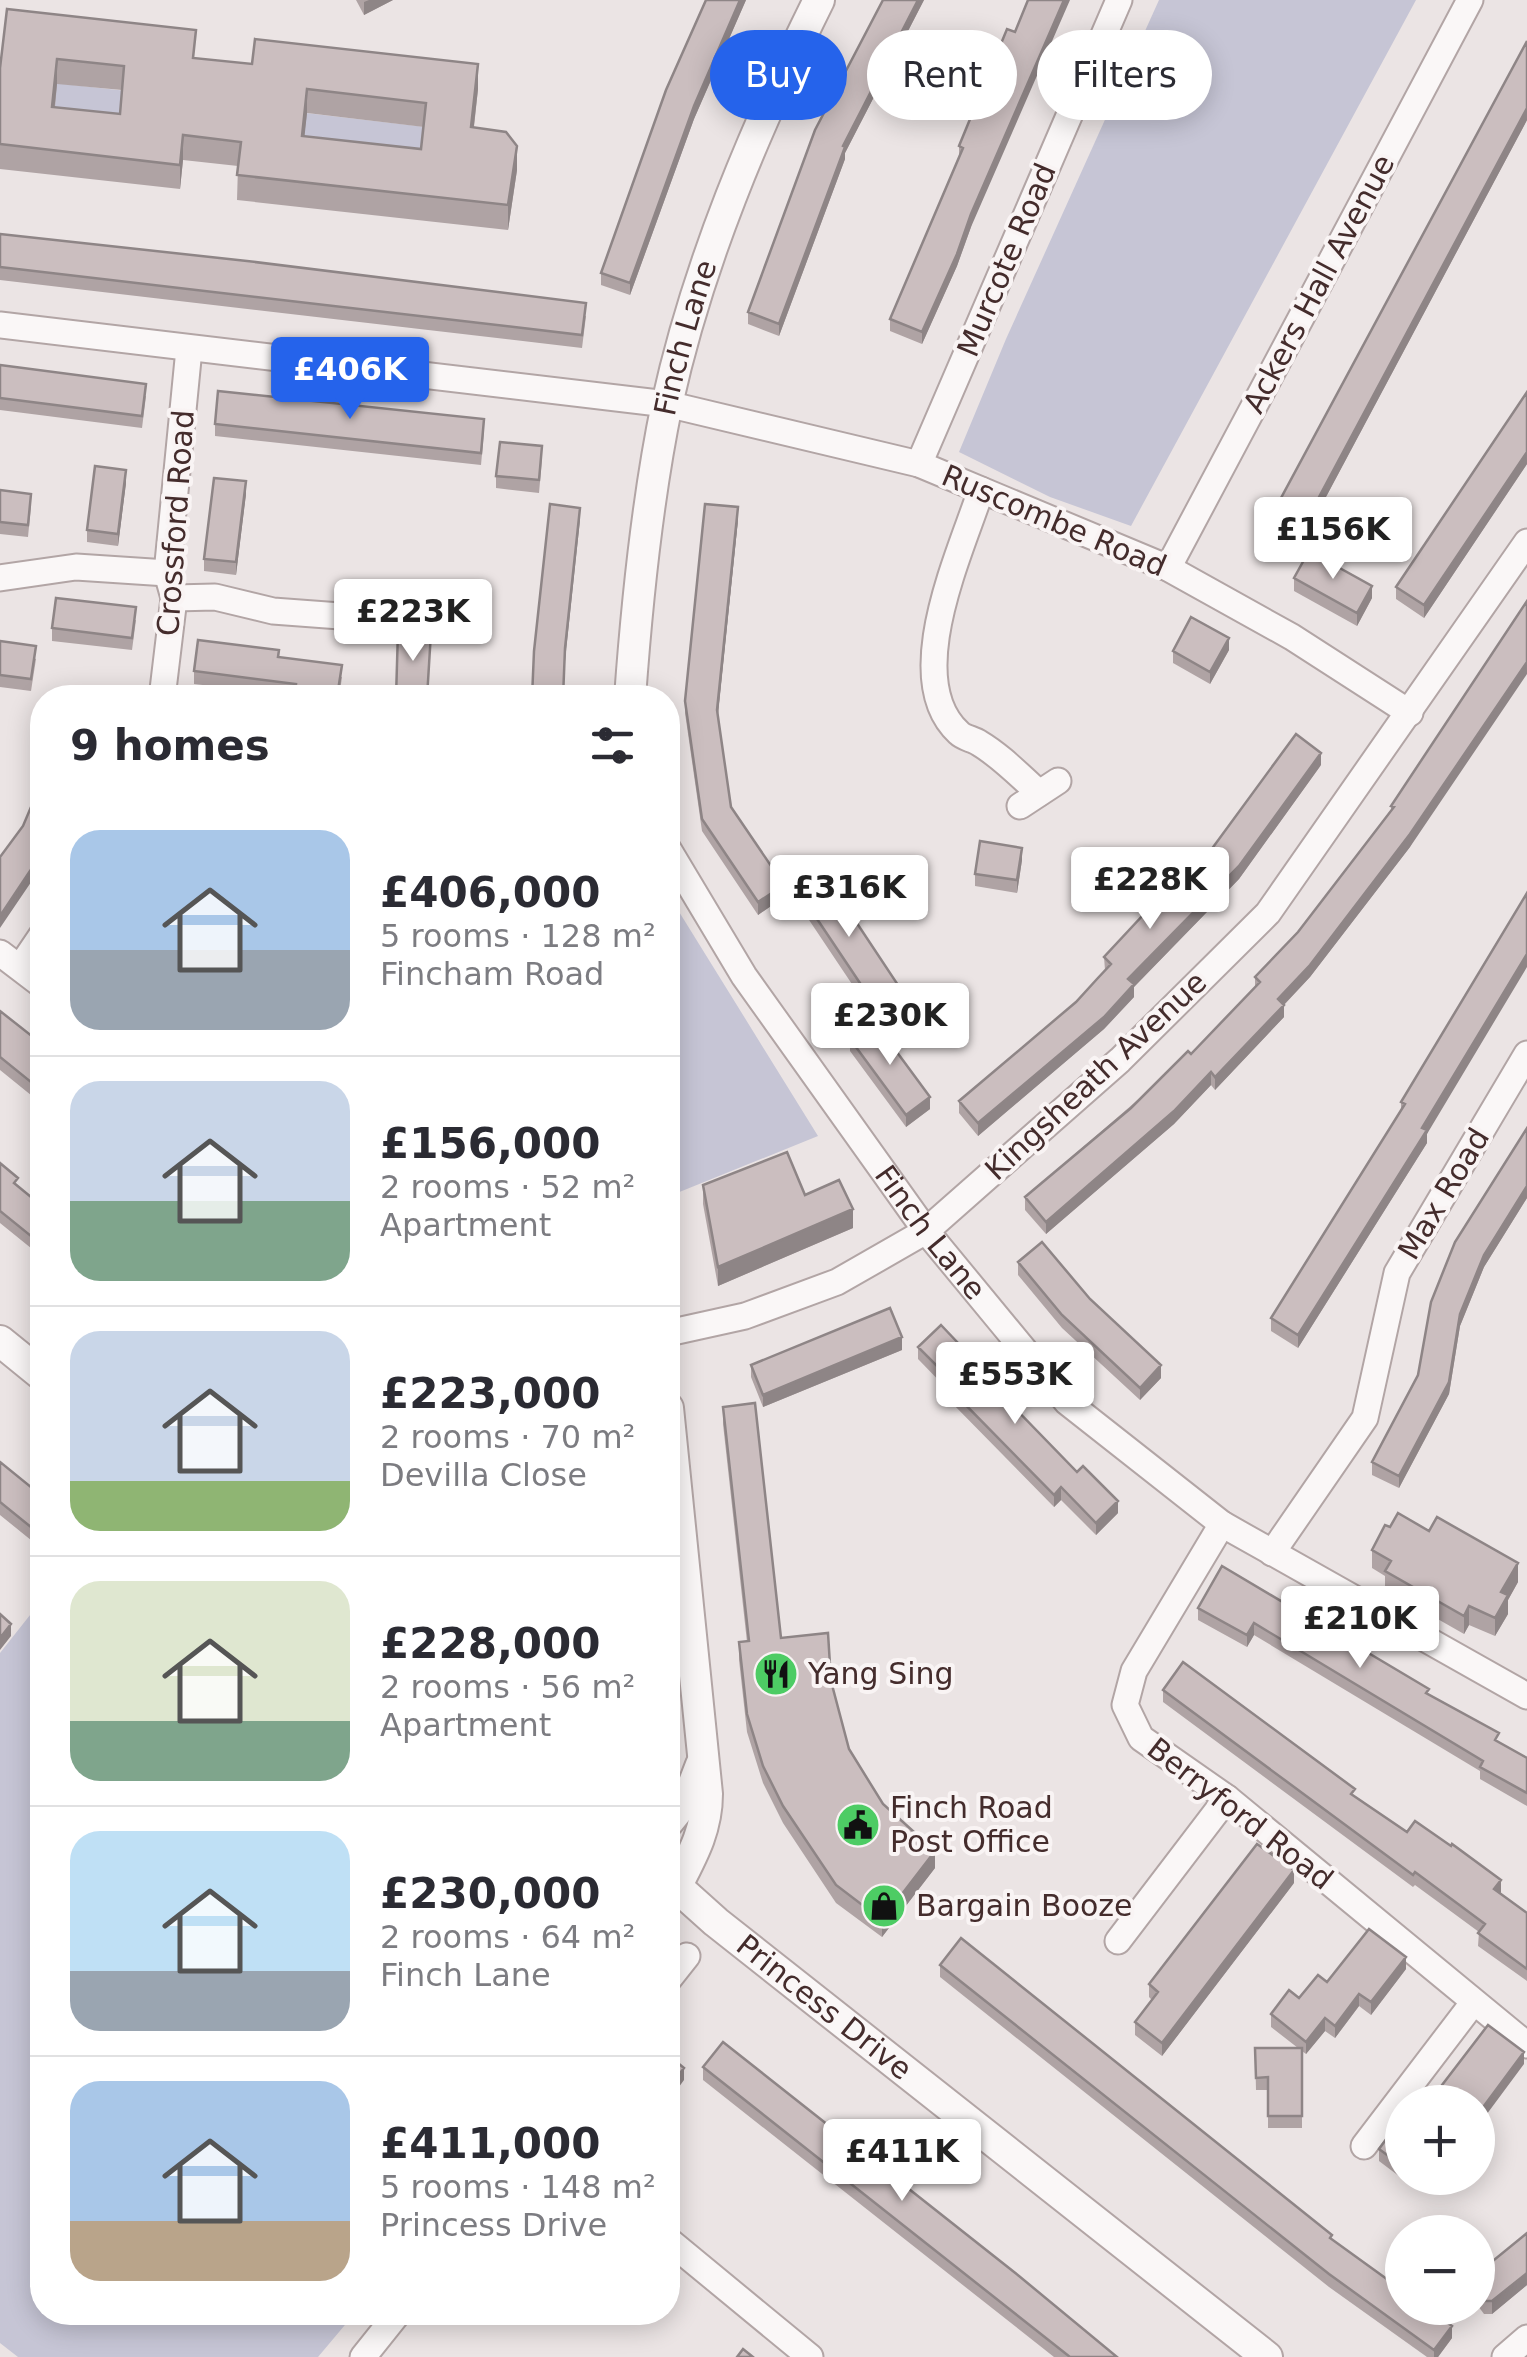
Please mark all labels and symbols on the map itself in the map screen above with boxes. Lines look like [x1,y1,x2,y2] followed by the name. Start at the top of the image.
[1236,149,1401,419] street label: Ackers Hall Avenue
[950,158,1063,362] street label: Murcote Road
[647,255,723,419] street label: Finch Lane
[280,337,420,422] pin: £406K
[150,409,201,637] street label: Crossford Road
[937,457,1172,584] street label: Ruscombe Road
[1263,497,1403,582] pin: £156K
[343,579,483,664] pin: £223K
[1080,847,1220,932] pin: £228K
[779,855,919,940] pin: £316K
[978,964,1213,1187] street label: Kingsheath Avenue
[820,983,960,1068] pin: £230K
[1391,1122,1496,1266] street label: Max Road
[868,1158,993,1306] street label: Finch Lane
[945,1342,1085,1427] pin: £553K
[1290,1586,1430,1671] pin: £210K
[753,1651,799,1697] restaurant icon: Yang Sing
[807,1656,954,1691] place label: Yang Sing
[1141,1730,1340,1897] street label: Berryford Road
[890,1790,1053,1859] place label: Finch Road Post Office
[835,1802,881,1848] public building icon: Finch Road Post Office
[861,1883,907,1929] shop icon: Bargain Booze
[916,1888,1133,1923] place label: Bargain Booze
[730,1927,919,2087] street label: Princess Drive
[832,2119,972,2204] pin: £411K

